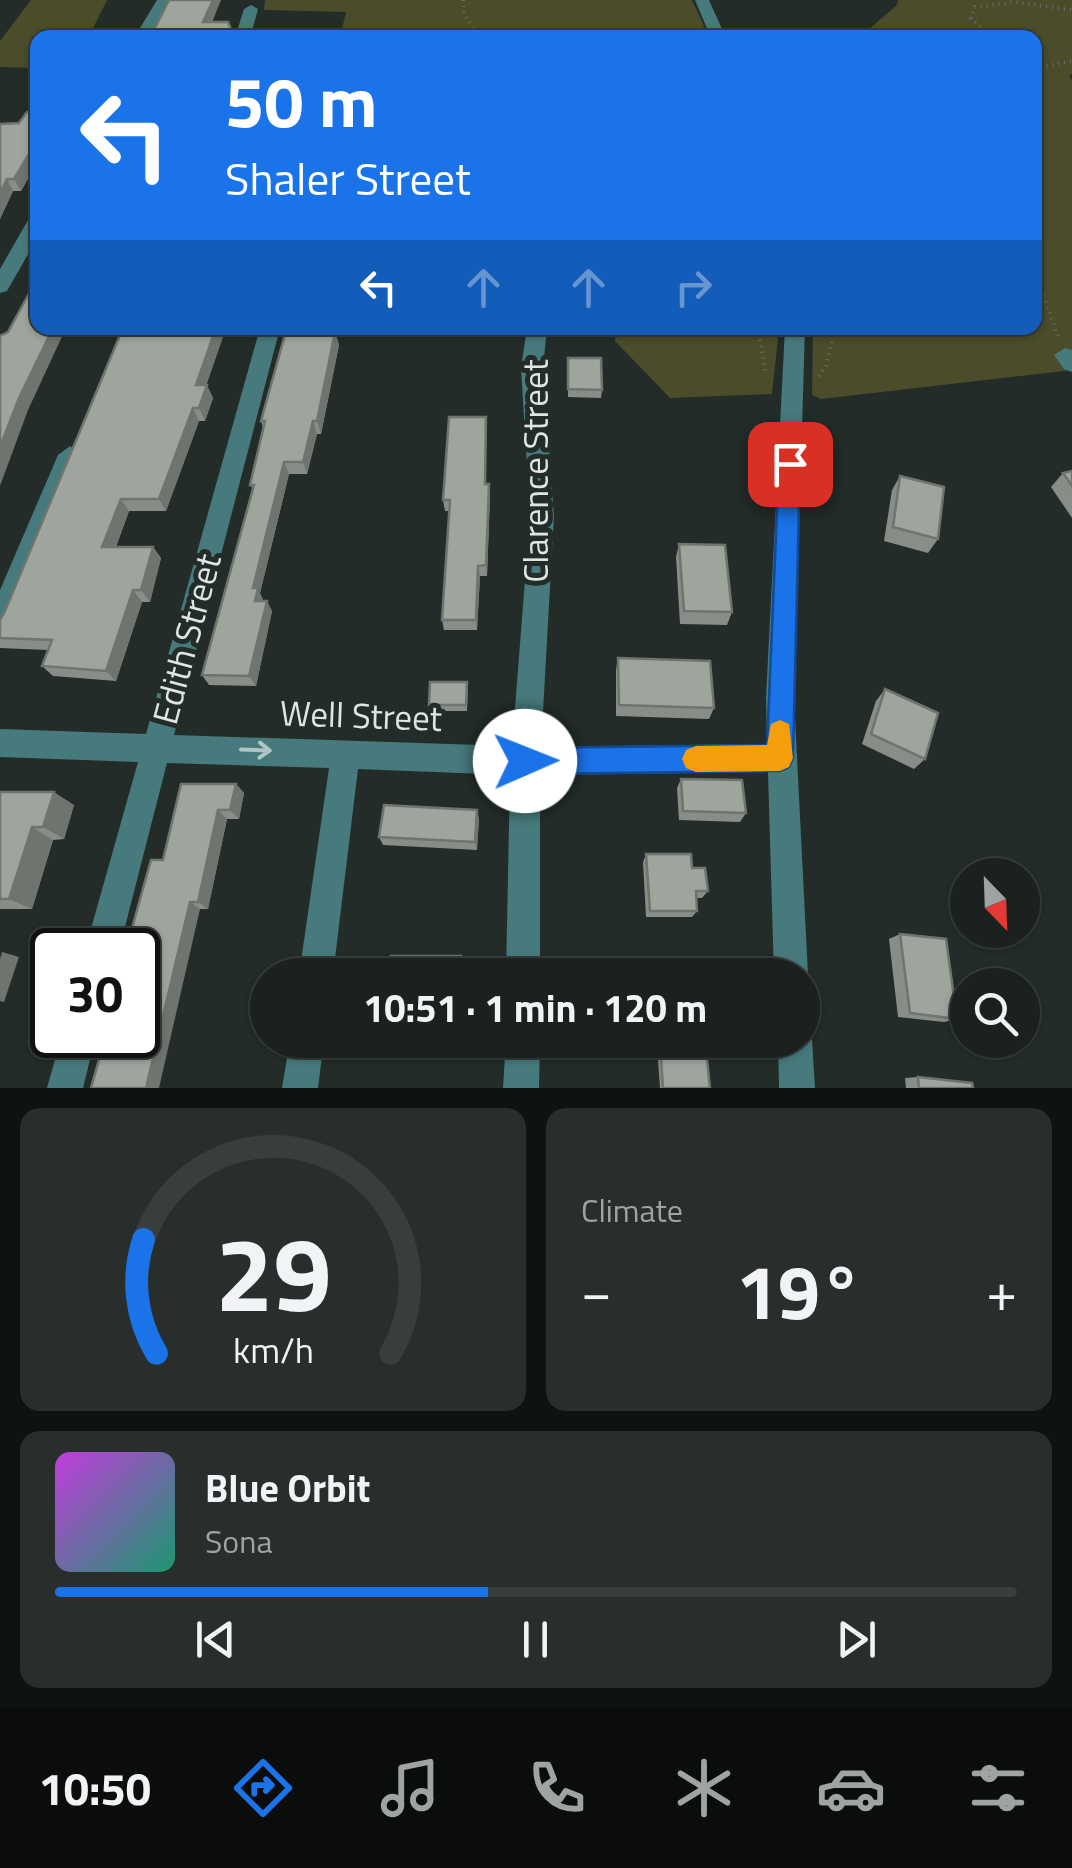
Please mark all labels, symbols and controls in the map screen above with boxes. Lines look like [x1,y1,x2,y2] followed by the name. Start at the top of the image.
[225,48,378,154] text: 50 m
[60,70,190,200] icon: left
[225,144,471,212] text: Shaler Street
[351,260,406,315] icon: left
[456,260,511,315] icon: ahead
[561,260,616,315] icon: ahead
[666,260,721,315] icon: right
[508,359,562,583] street label: Clarence Street
[748,422,833,507] pin
[763,437,818,492] icon: arrive
[137,548,235,730] street label: Edith Street
[279,685,443,745] street label: Well Street
[473,709,577,813] position arrow
[239,740,271,759] one-way arrow
[950,858,1040,948] north arrow
[950,858,1040,1058] map controls
[30,928,160,1058] speed limit sign: 30
[950,968,1040,1058] button: search
[363,979,707,1037] text: 10:51 · 1 min · 120 m
[581,1186,683,1234] text: Climate
[215,1193,331,1351] text: 29
[736,1234,862,1348] text: 19°
[581,1249,612,1332] text: −
[986,1249,1017,1332] text: +
[233,1322,313,1377] text: km/h
[205,1459,370,1517] text: Blue Orbit
[205,1517,272,1565] text: Sona
[188,1612,243,1667] icon: previous
[508,1612,563,1667] icon: pause
[829,1612,884,1667] icon: next
[228,1753,298,1823] icon: directions
[375,1753,445,1823] icon: music
[522,1753,592,1823] icon: phone
[669,1753,739,1823] icon: climate
[816,1753,886,1823] icon: car
[963,1753,1033,1823] icon: filters
[39,1754,151,1822] text: 10:50

